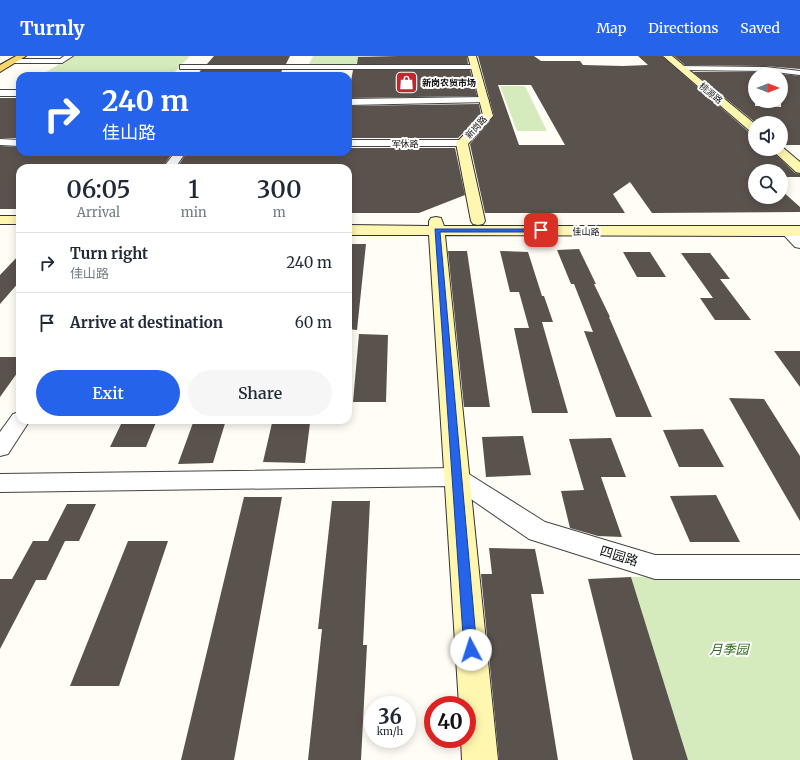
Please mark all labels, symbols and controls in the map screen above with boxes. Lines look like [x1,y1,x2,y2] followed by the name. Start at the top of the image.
[20,16,85,40] text: Turnly
[596,19,626,37] text: Map
[648,19,718,37] text: Directions
[740,19,780,37] text: Saved
[748,68,788,108] north arrow
[748,68,788,204] map controls
[393,69,419,95] shop icon: 新岗农贸市场
[422,77,476,88] place label: 新岗农贸市场
[697,80,725,106] street label: 桃源路
[102,83,189,119] text: 240 m
[36,88,88,140] icon: right
[463,113,489,141] street label: 新岗路
[748,116,788,156] button: sound
[102,121,156,144] text: 佳山路
[391,138,419,149] street label: 军休路
[748,164,788,204] button: search
[66,174,131,205] text: 06:05
[188,174,199,205] text: 1
[257,174,302,205] text: 300
[77,204,120,221] text: Arrival
[181,204,207,221] text: min
[273,204,286,221] text: m
[524,213,558,247] pin
[530,219,552,241] icon: arrive
[572,226,600,237] street label: 佳山路
[70,244,148,263] text: Turn right
[36,252,58,274] icon: right
[286,253,332,272] text: 240 m
[70,265,109,282] text: 佳山路
[36,312,58,334] icon: arrive
[70,313,223,332] text: Arrive at destination
[295,313,332,332] text: 60 m
[36,370,180,416] button: Exit
[188,370,332,416] button: Share
[598,542,640,570] street label: 四园路
[450,629,492,671] position arrow
[709,641,750,658] park label: 月季园
[424,696,476,748] speed limit sign: 40
[378,704,402,729] text: 36
[377,725,403,738] text: km/h

